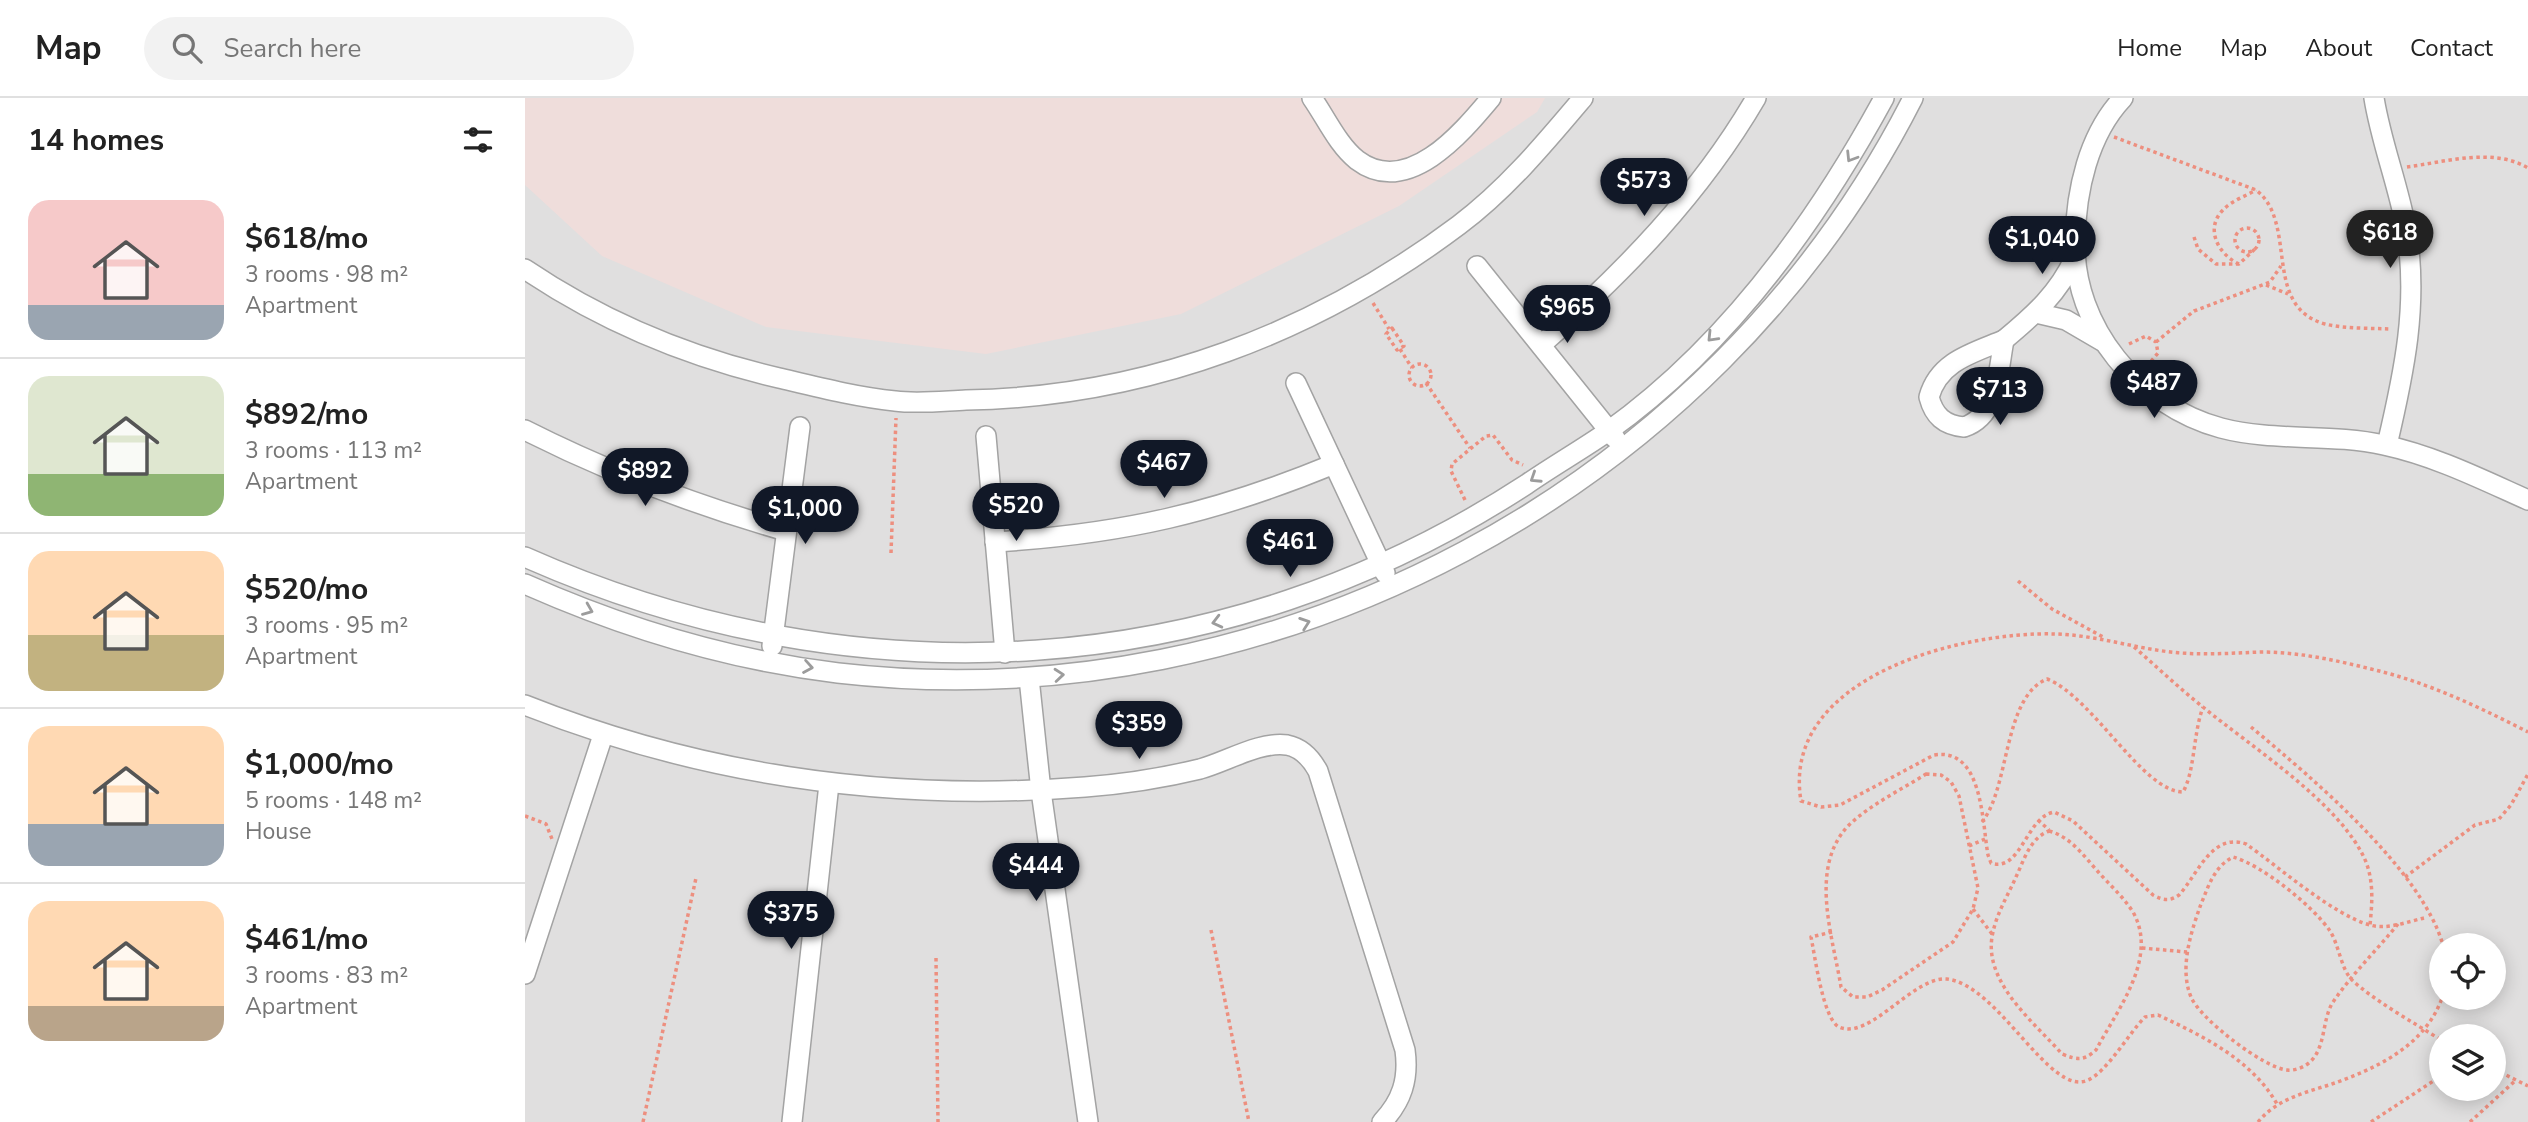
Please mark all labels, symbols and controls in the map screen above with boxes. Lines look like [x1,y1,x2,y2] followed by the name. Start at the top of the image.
[144,17,634,80] search box
[35,26,102,71] text: Map
[168,29,206,67] icon: search
[224,31,361,66] text: Search here
[2117,32,2182,64] text: Home
[2220,32,2267,64] text: Map
[2305,32,2372,64] text: About
[2410,32,2493,64] text: Contact
[28,120,164,161] text: 14 homes
[459,121,497,159] icon: filters
[1846,150,1859,163] one-way arrow
[1603,158,1685,218] pin: $573
[1616,165,1672,196] text: $573
[2349,211,2431,270] pin: $618
[1985,216,2099,276] pin: $1,040
[2362,217,2418,248] text: $618
[245,218,368,259] text: $618/mo
[2005,223,2079,254] text: $1,040
[84,228,168,312] icon: home
[245,259,408,290] text: 3 rooms · 98 m²
[1526,286,1608,345] pin: $965
[245,290,357,321] text: Apartment
[1539,292,1595,323] text: $965
[1707,329,1720,342] one-way arrow
[2113,360,2195,420] pin: $487
[2126,367,2182,398] text: $487
[1959,368,2041,427] pin: $713
[1972,374,2028,405] text: $713
[245,394,368,435] text: $892/mo
[84,404,168,488] icon: home
[245,435,422,466] text: 3 rooms · 113 m²
[1123,440,1205,500] pin: $467
[1136,447,1192,478] text: $467
[604,448,686,508] pin: $892
[617,455,673,486] text: $892
[245,466,357,497] text: Apartment
[1530,470,1543,483] one-way arrow
[975,484,1057,543] pin: $520
[748,486,862,546] pin: $1,000
[988,490,1044,521] text: $520
[768,493,842,524] text: $1,000
[1249,519,1331,579] pin: $461
[1262,526,1318,557] text: $461
[245,569,368,610] text: $520/mo
[84,579,168,663] icon: home
[581,602,593,616] one-way arrow
[245,610,408,641] text: 3 rooms · 95 m²
[1212,614,1224,628] one-way arrow
[1298,617,1310,631] one-way arrow
[245,641,357,672] text: Apartment
[802,659,814,674] one-way arrow
[1054,668,1065,683] one-way arrow
[1098,702,1180,761] pin: $359
[1111,708,1167,739] text: $359
[245,744,394,785] text: $1,000/mo
[84,754,168,838] icon: home
[245,785,422,816] text: 5 rooms · 148 m²
[245,816,312,847] text: House
[995,844,1077,903] pin: $444
[1008,850,1064,881] text: $444
[750,892,832,951] pin: $375
[763,898,819,929] text: $375
[245,919,368,960] text: $461/mo
[84,929,168,1013] icon: home
[2429,933,2506,1101] map controls
[2429,933,2506,1010] button: locate
[245,960,408,991] text: 3 rooms · 83 m²
[245,991,357,1022] text: Apartment
[2429,1024,2506,1101] button: layers

